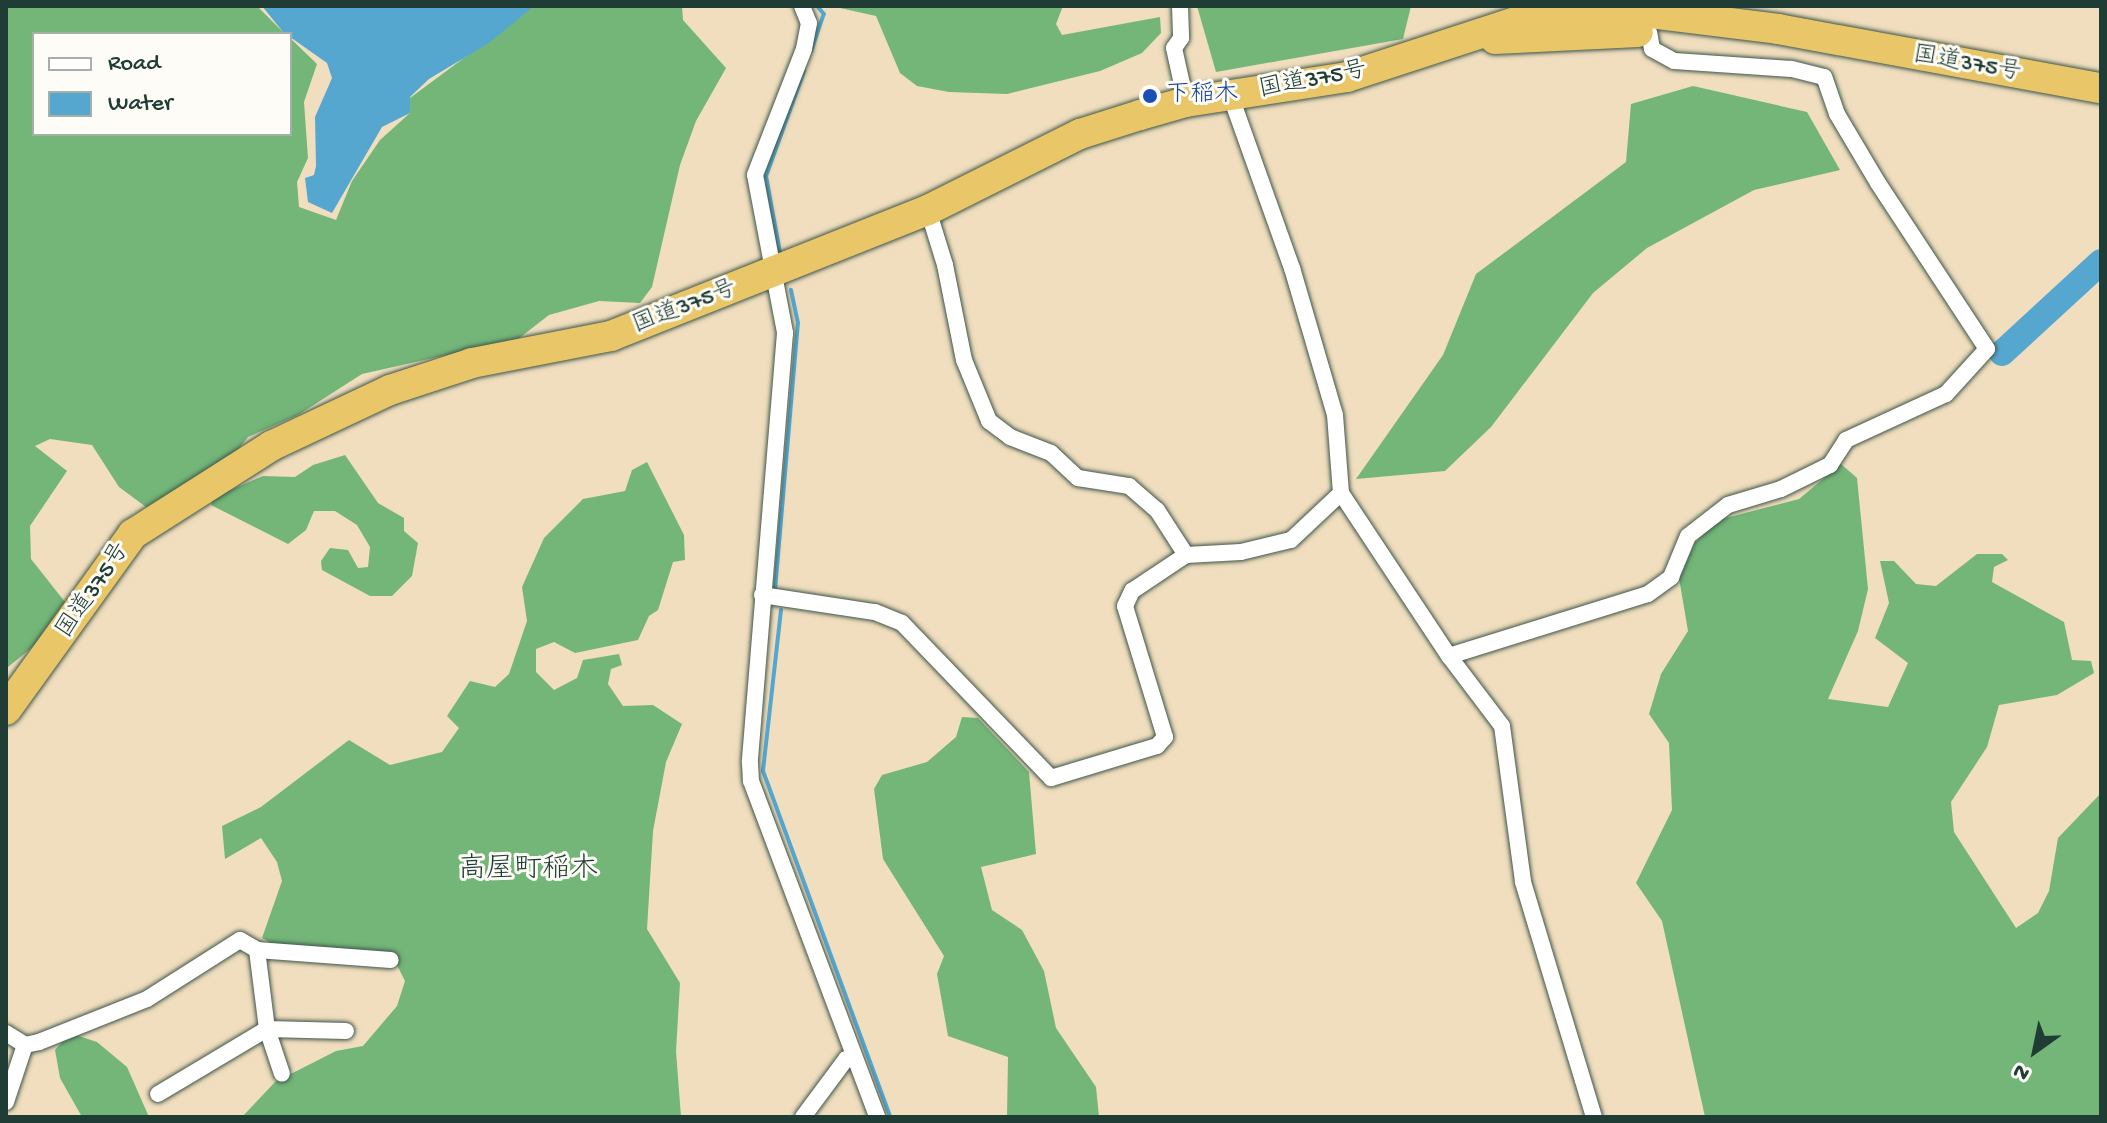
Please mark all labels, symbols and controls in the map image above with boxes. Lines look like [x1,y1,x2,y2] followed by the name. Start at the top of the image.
[32,32,292,136] legend
[1911,41,2023,89] street label: 国道375号
[108,50,160,79] text: Road
[1256,56,1370,106] street label: 国道375号
[1166,82,1238,110] place label: 下稲木
[1141,87,1159,105] marker: 下稲木
[108,90,172,119] text: Water
[629,275,741,341] street label: 国道375号
[51,538,137,644] street label: 国道375号
[458,854,598,888] district label: 高屋町稲木
[1995,1011,2075,1091] north arrow
[2009,1056,2035,1086] text: N

